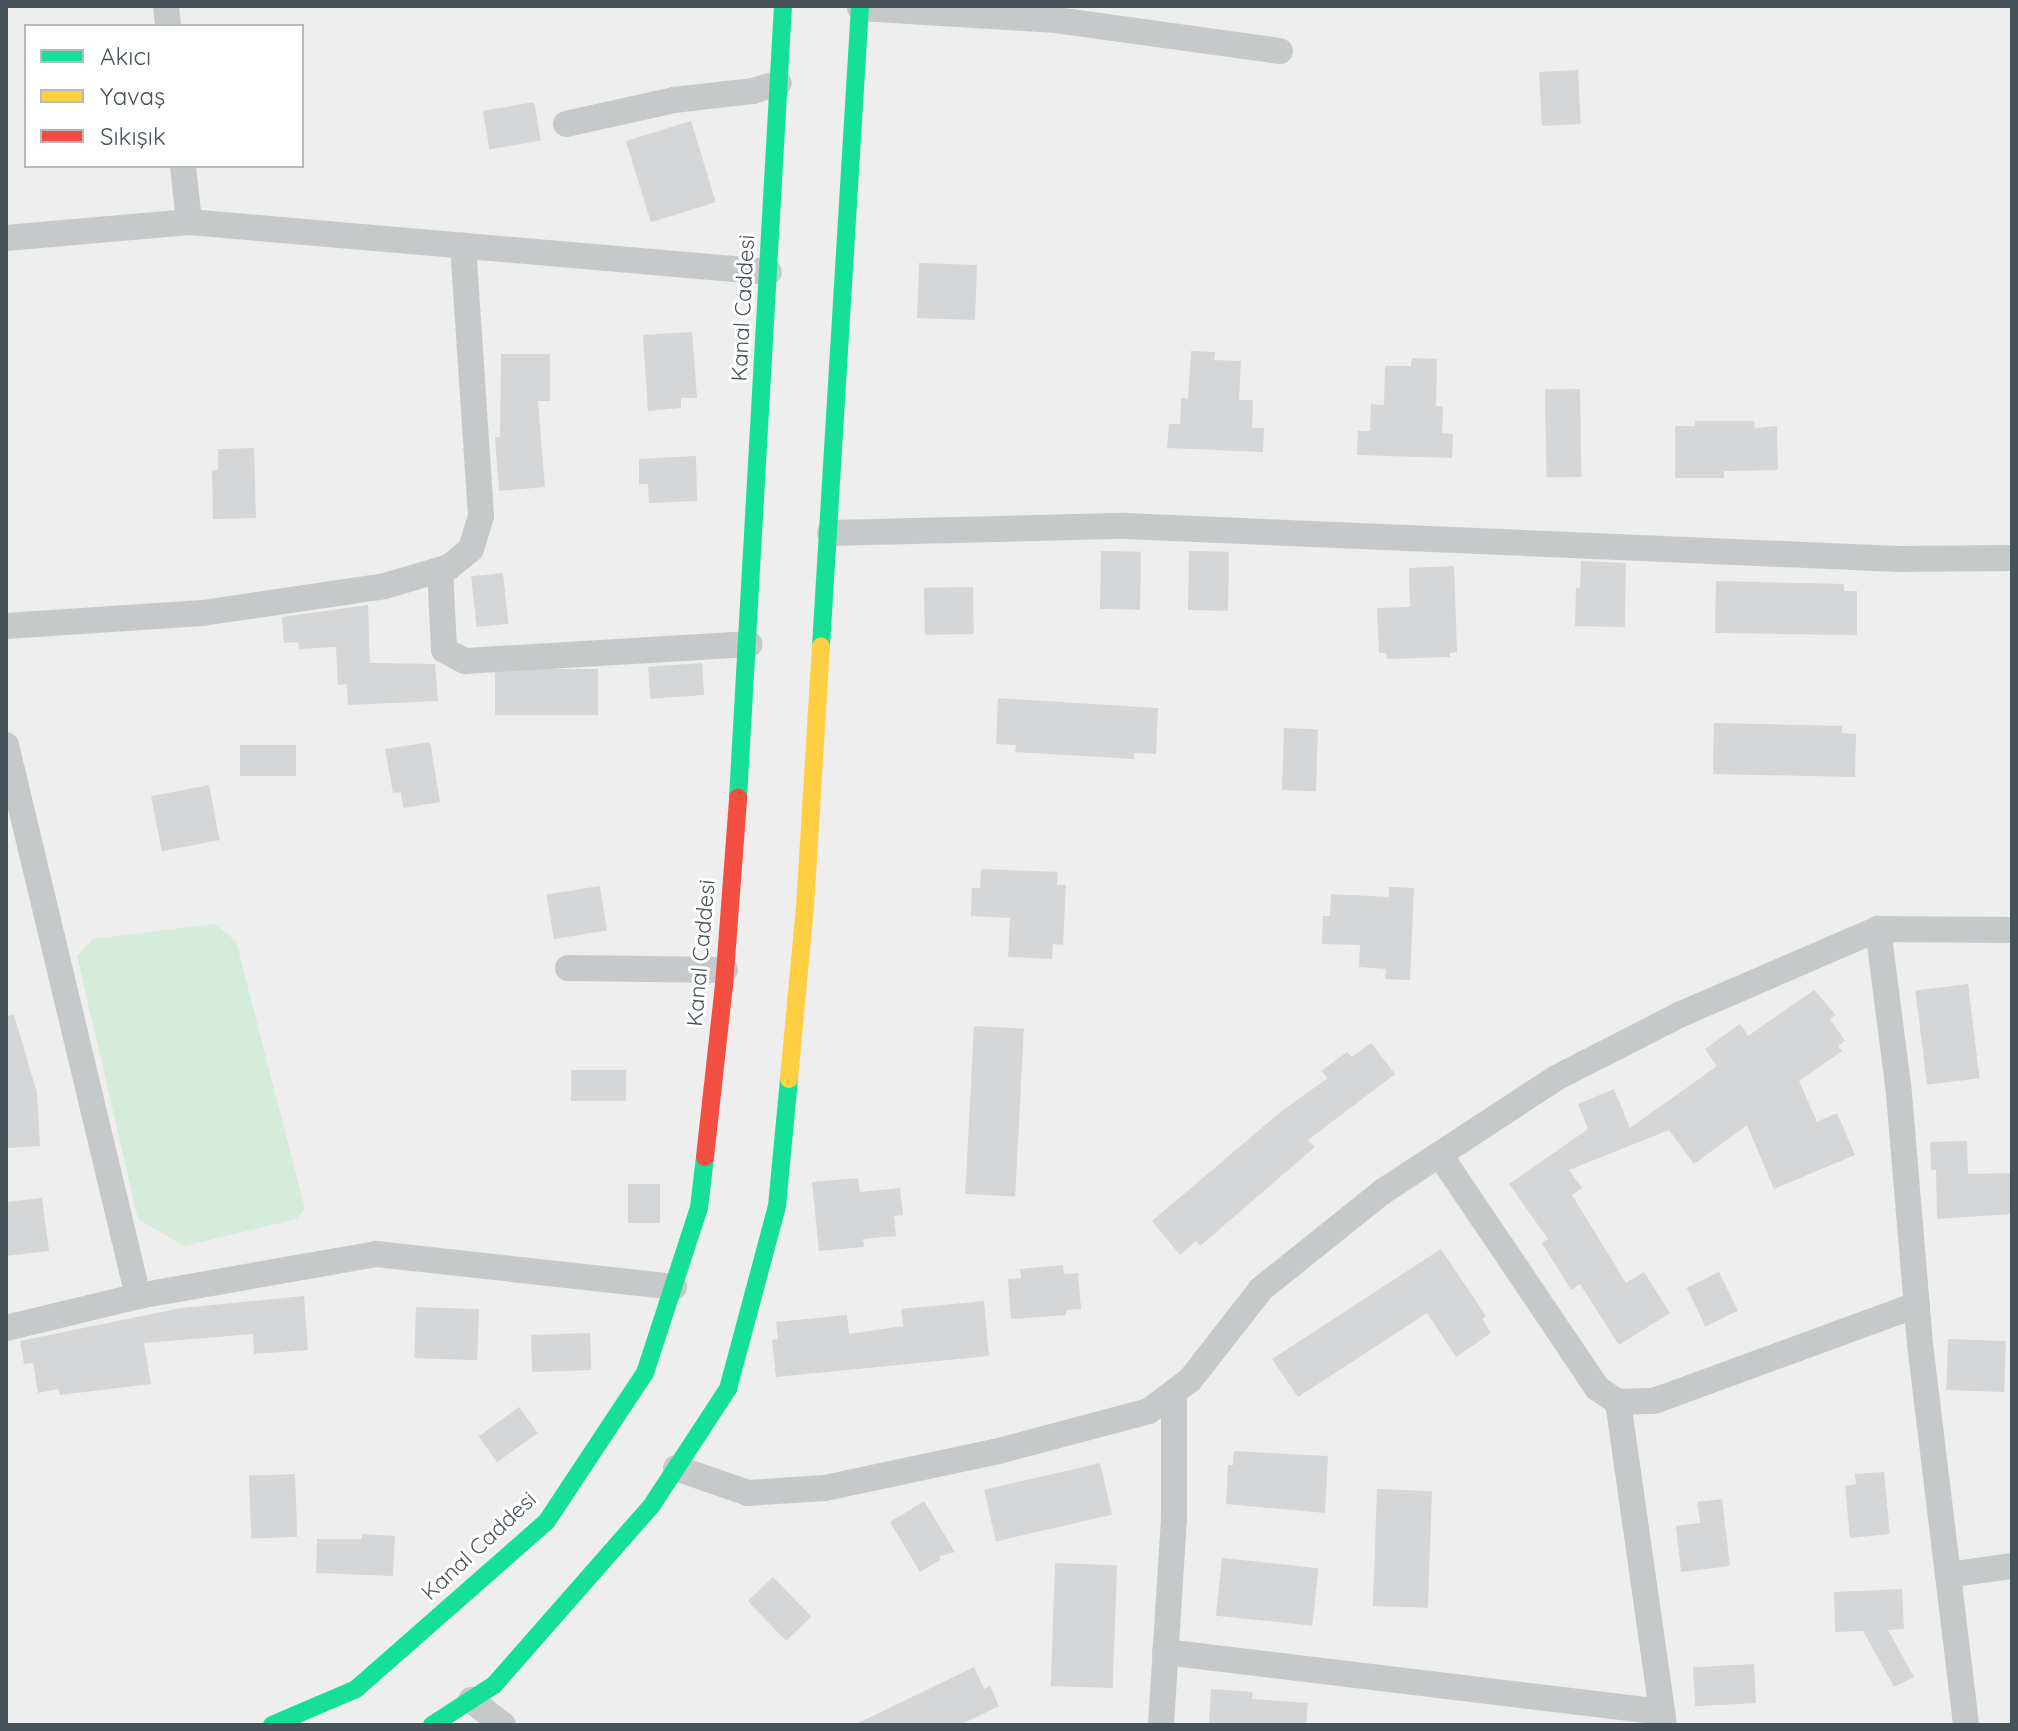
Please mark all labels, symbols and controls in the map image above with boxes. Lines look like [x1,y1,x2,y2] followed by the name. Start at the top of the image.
[24,24,304,168] legend
[100,41,151,71] text: Akıcı
[100,81,165,111] text: Yavaş
[100,121,166,151] text: Sıkışık
[726,234,760,382] street label: Kanal Caddesi
[681,879,721,1027] street label: Kanal Caddesi
[416,1486,542,1606] street label: Kanal Caddesi

